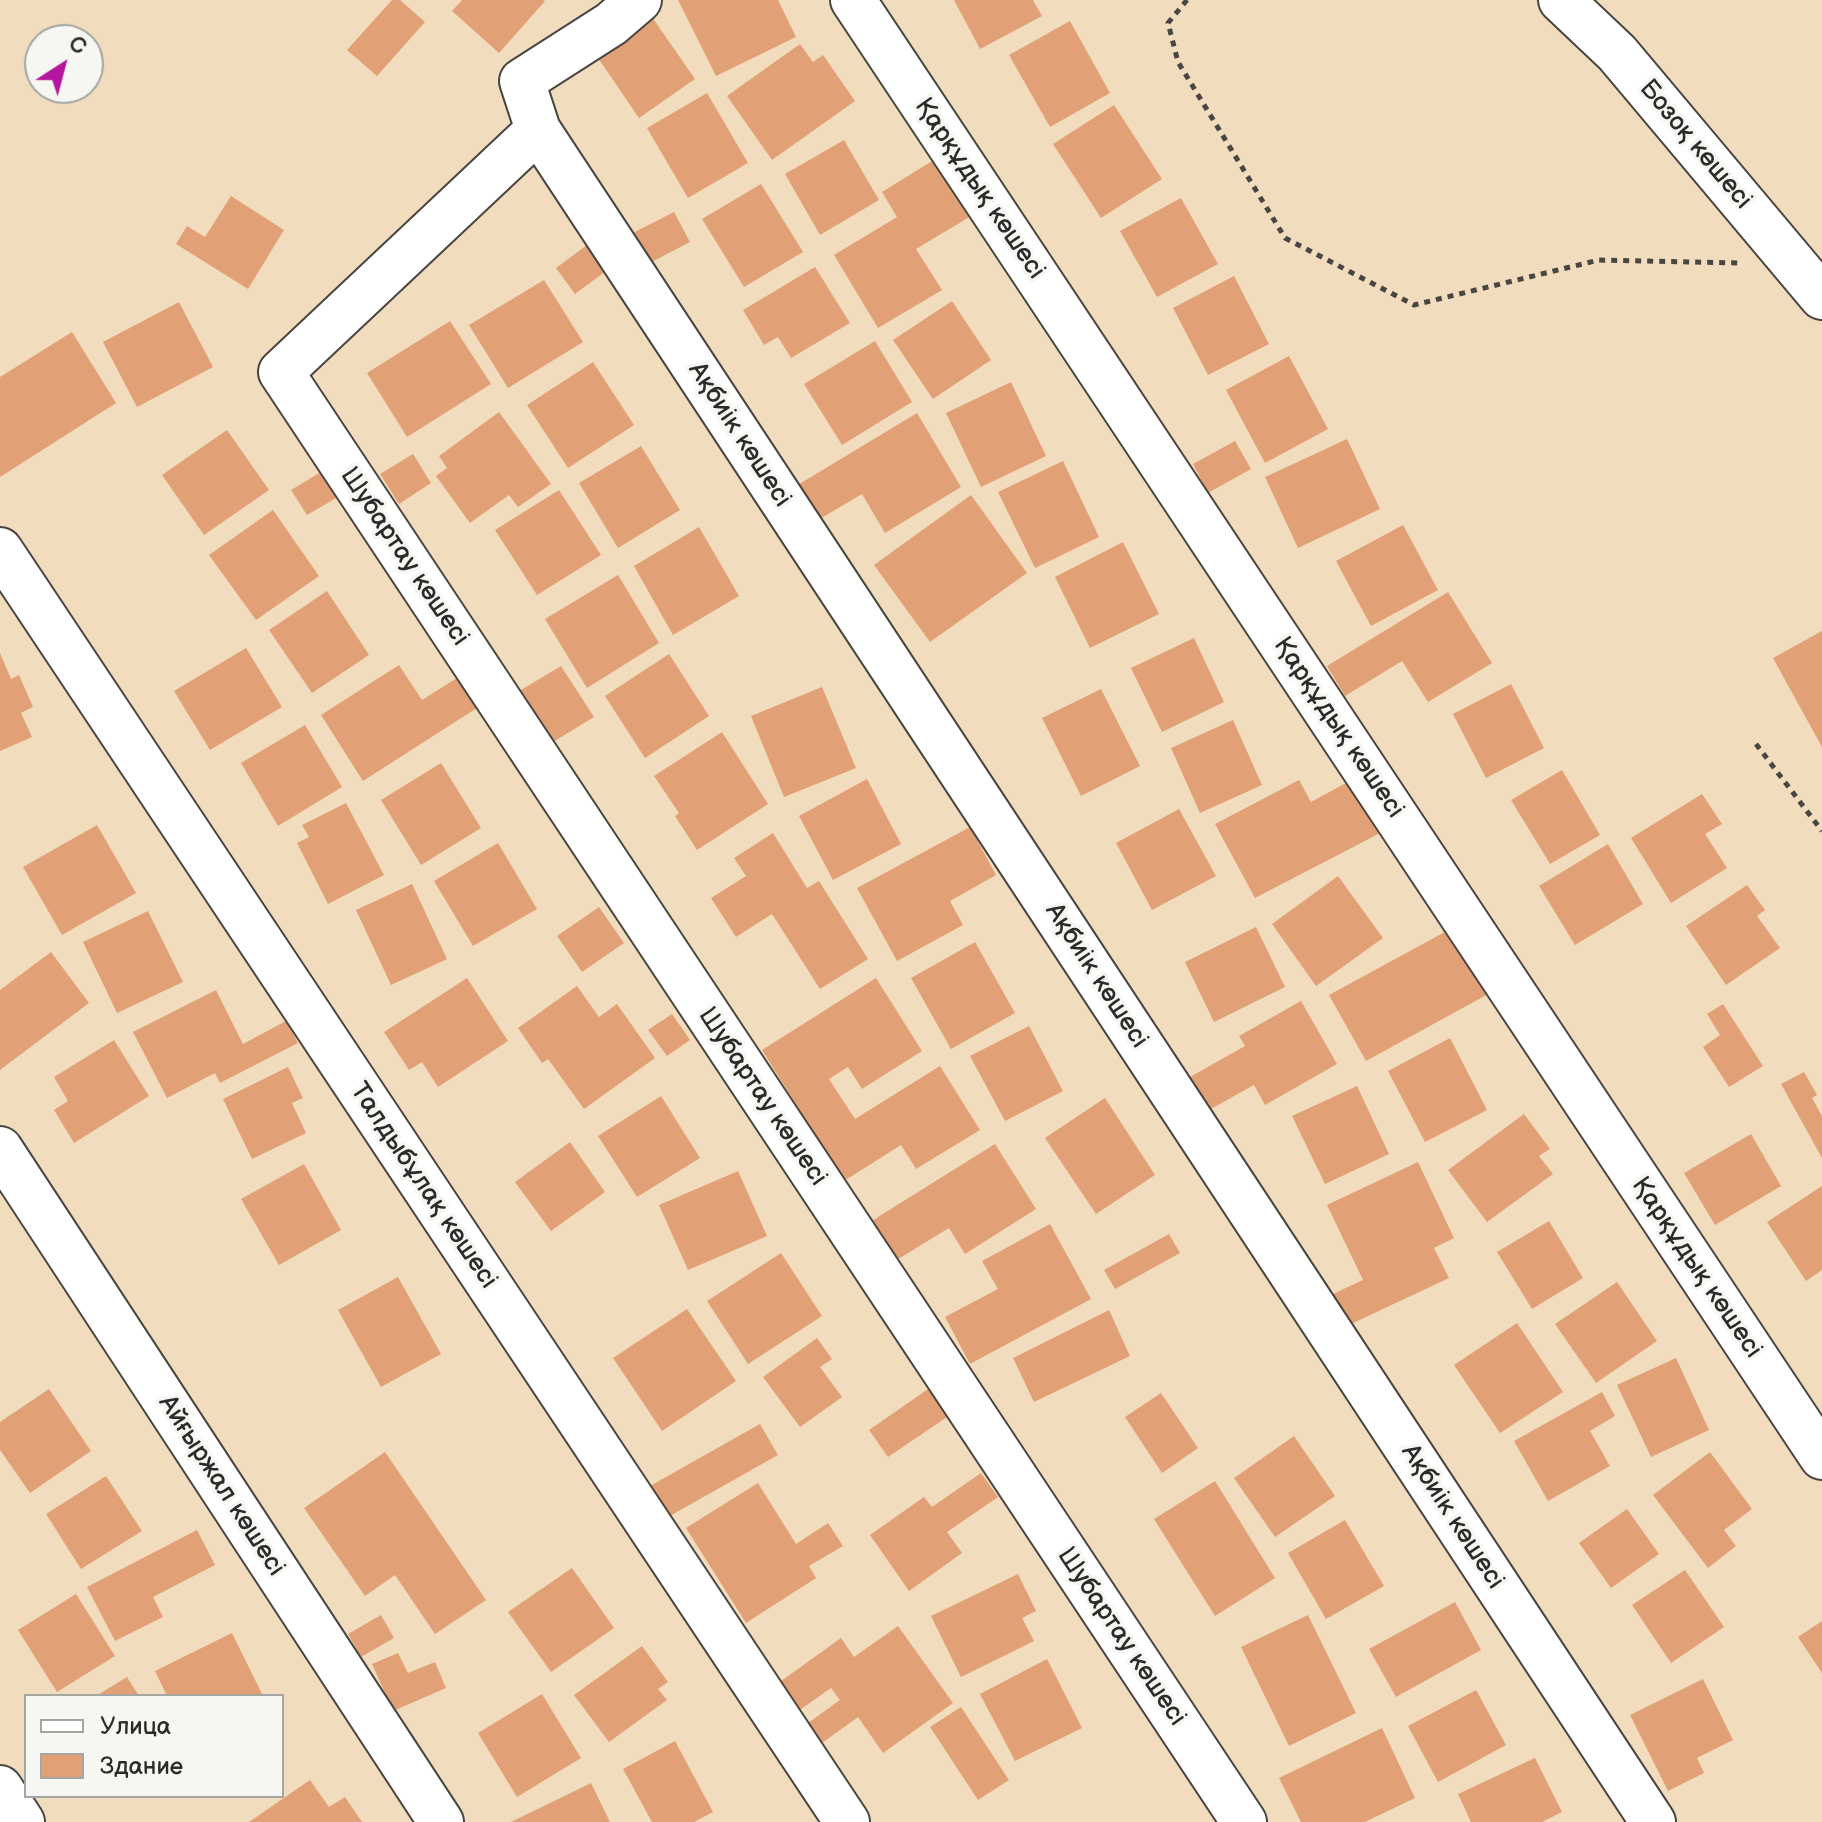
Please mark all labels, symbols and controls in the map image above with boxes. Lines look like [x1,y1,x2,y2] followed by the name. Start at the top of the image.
[24,24,104,104] north arrow
[63,30,91,61] text: С
[1632,74,1758,216] street label: Бозоқ көшесі
[907,93,1051,285] street label: Қарқұдық көшесі
[681,357,797,513] street label: Ақбиік көшесі
[333,462,475,652] street label: Шубартау көшесі
[1266,632,1410,824] street label: Қарқұдық көшесі
[1038,898,1154,1054] street label: Ақбиік көшесі
[691,1002,833,1192] street label: Шубартау көшесі
[343,1077,503,1295] street label: Талдыбұлақ көшесі
[1624,1172,1768,1364] street label: Қарқұдық көшесі
[151,1390,291,1582] street label: Айғыржал көшесі
[1394,1439,1510,1595] street label: Ақбиік көшесі
[1050,1542,1192,1732] street label: Шубартау көшесі
[24,1694,284,1798] legend
[100,1712,171,1741] text: Улица
[100,1752,183,1781] text: Здание

